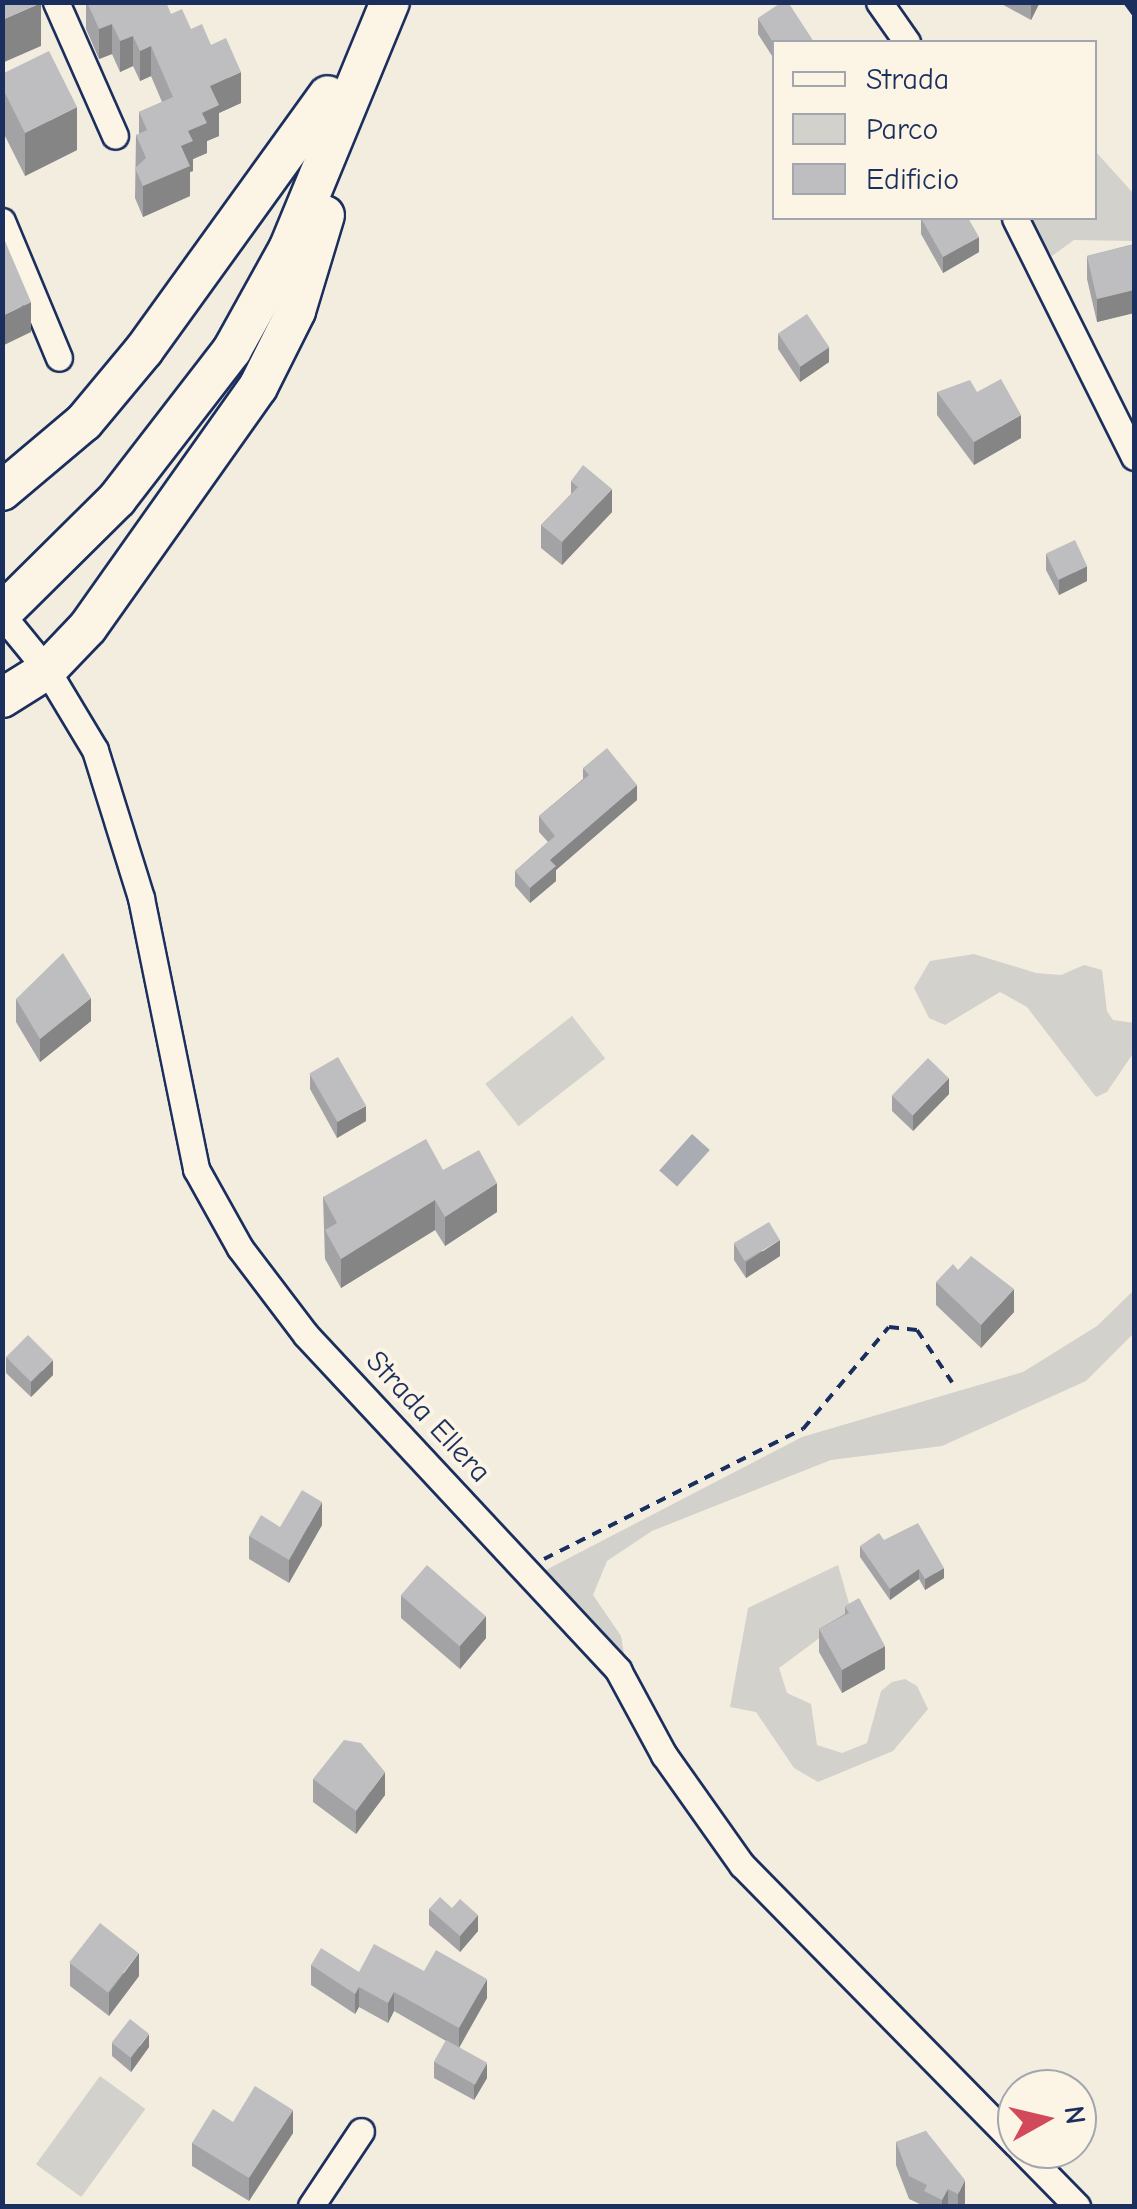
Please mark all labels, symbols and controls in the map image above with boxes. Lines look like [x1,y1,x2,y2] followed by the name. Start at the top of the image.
[772,40,1097,220] legend
[866,62,949,97] text: Strada
[866,112,938,147] text: Parco
[866,162,959,197] text: Edificio
[358,1344,498,1490] street label: Strada Ellera
[997,2069,1097,2169] north arrow
[1058,2104,1092,2126] text: N

